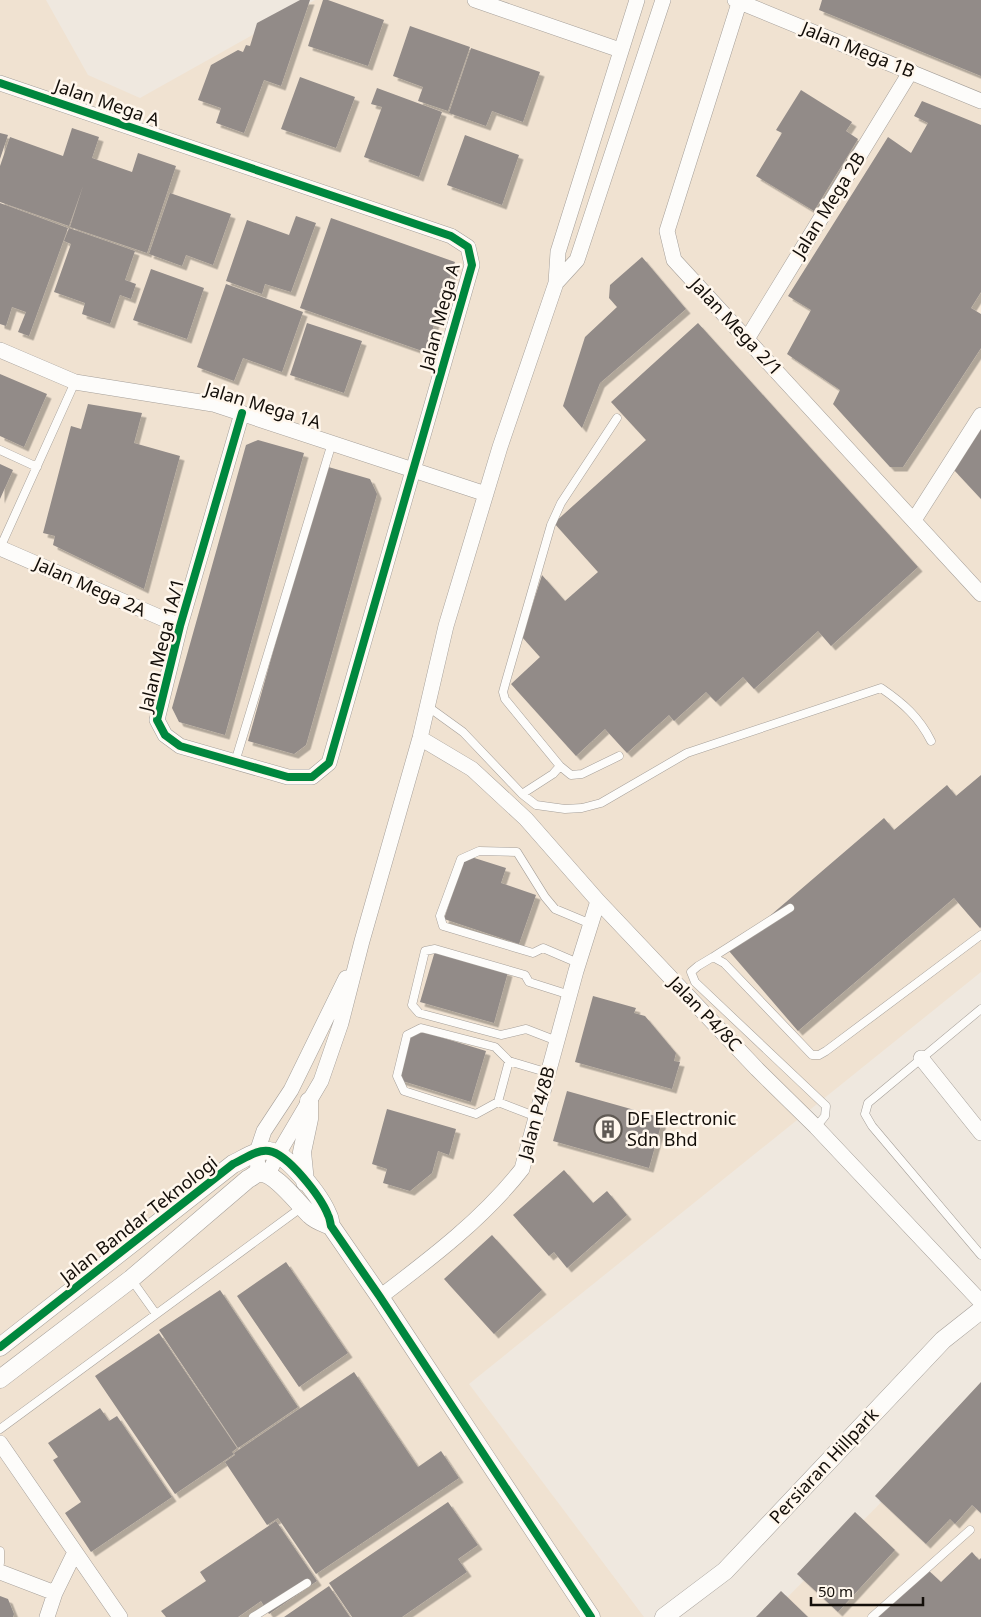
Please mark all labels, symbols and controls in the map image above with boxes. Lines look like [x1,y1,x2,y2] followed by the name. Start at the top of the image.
[796,15,918,83] street label: Jalan Mega 1B
[50,72,163,131] street label: Jalan Mega A
[785,147,870,263] street label: Jalan Mega 2B
[413,260,465,375] street label: Jalan Mega A
[684,271,788,380] street label: Jalan Mega 2/1
[201,375,325,434] street label: Jalan Mega 1A
[29,550,150,622] street label: Jalan Mega 2A
[132,576,189,716] street label: Jalan Mega 1A/1
[663,969,747,1056] street label: Jalan P4/8C
[512,1064,560,1164] street label: Jalan P4/8B
[627,1106,737,1151] place label: DF Electronic Sdn Bhd
[593,1114,623,1144] building icon: DF Electronic Sdn Bhd
[53,1150,222,1289] street label: Jalan Bandar Teknologi
[763,1402,884,1528] street label: Persiaran Hillpark
[811,1574,924,1606] scale bar
[818,1581,853,1601] text: 50 m

